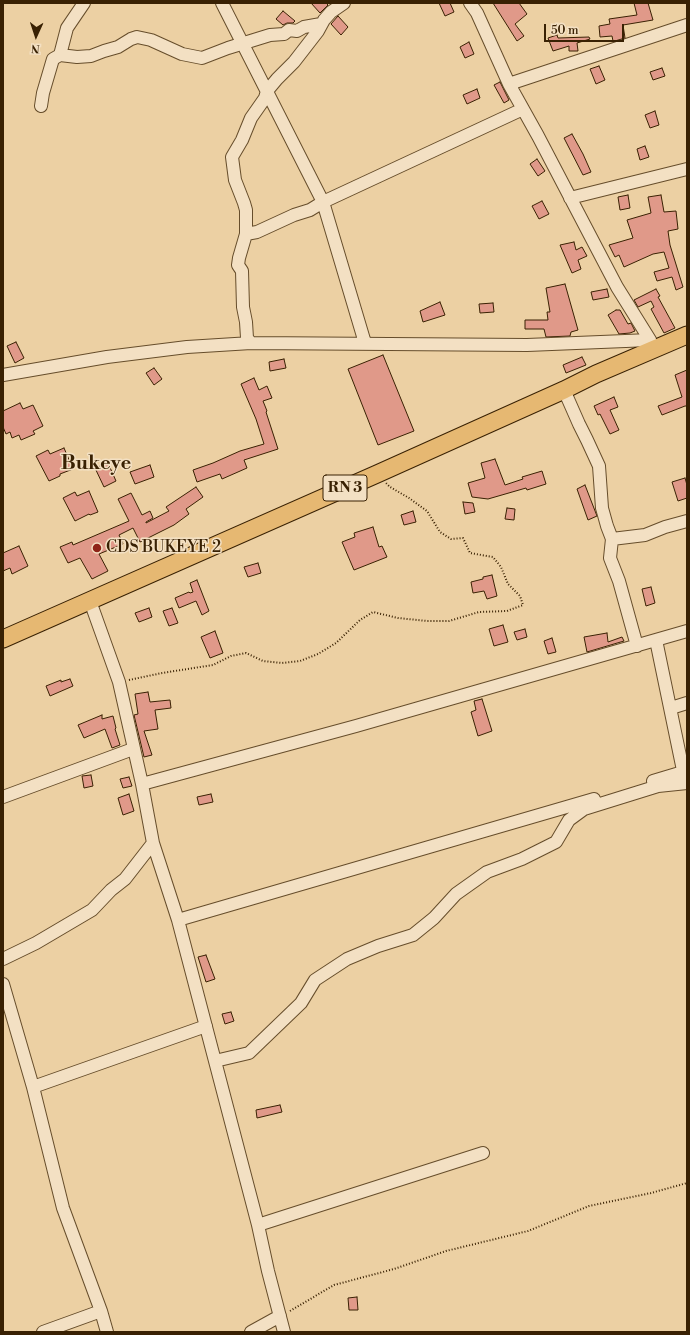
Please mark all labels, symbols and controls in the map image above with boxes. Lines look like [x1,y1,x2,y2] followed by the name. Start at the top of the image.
[16,16,56,56] north arrow
[546,16,626,42] scale bar
[551,23,579,38] text: 50 m
[31,41,40,55] text: N
[61,452,131,476] district label: Bukeye
[323,475,367,501] road number: RN 3
[106,538,221,558] place label: CDS BUKEYE 2
[91,542,103,554] marker: CDS BUKEYE 2

